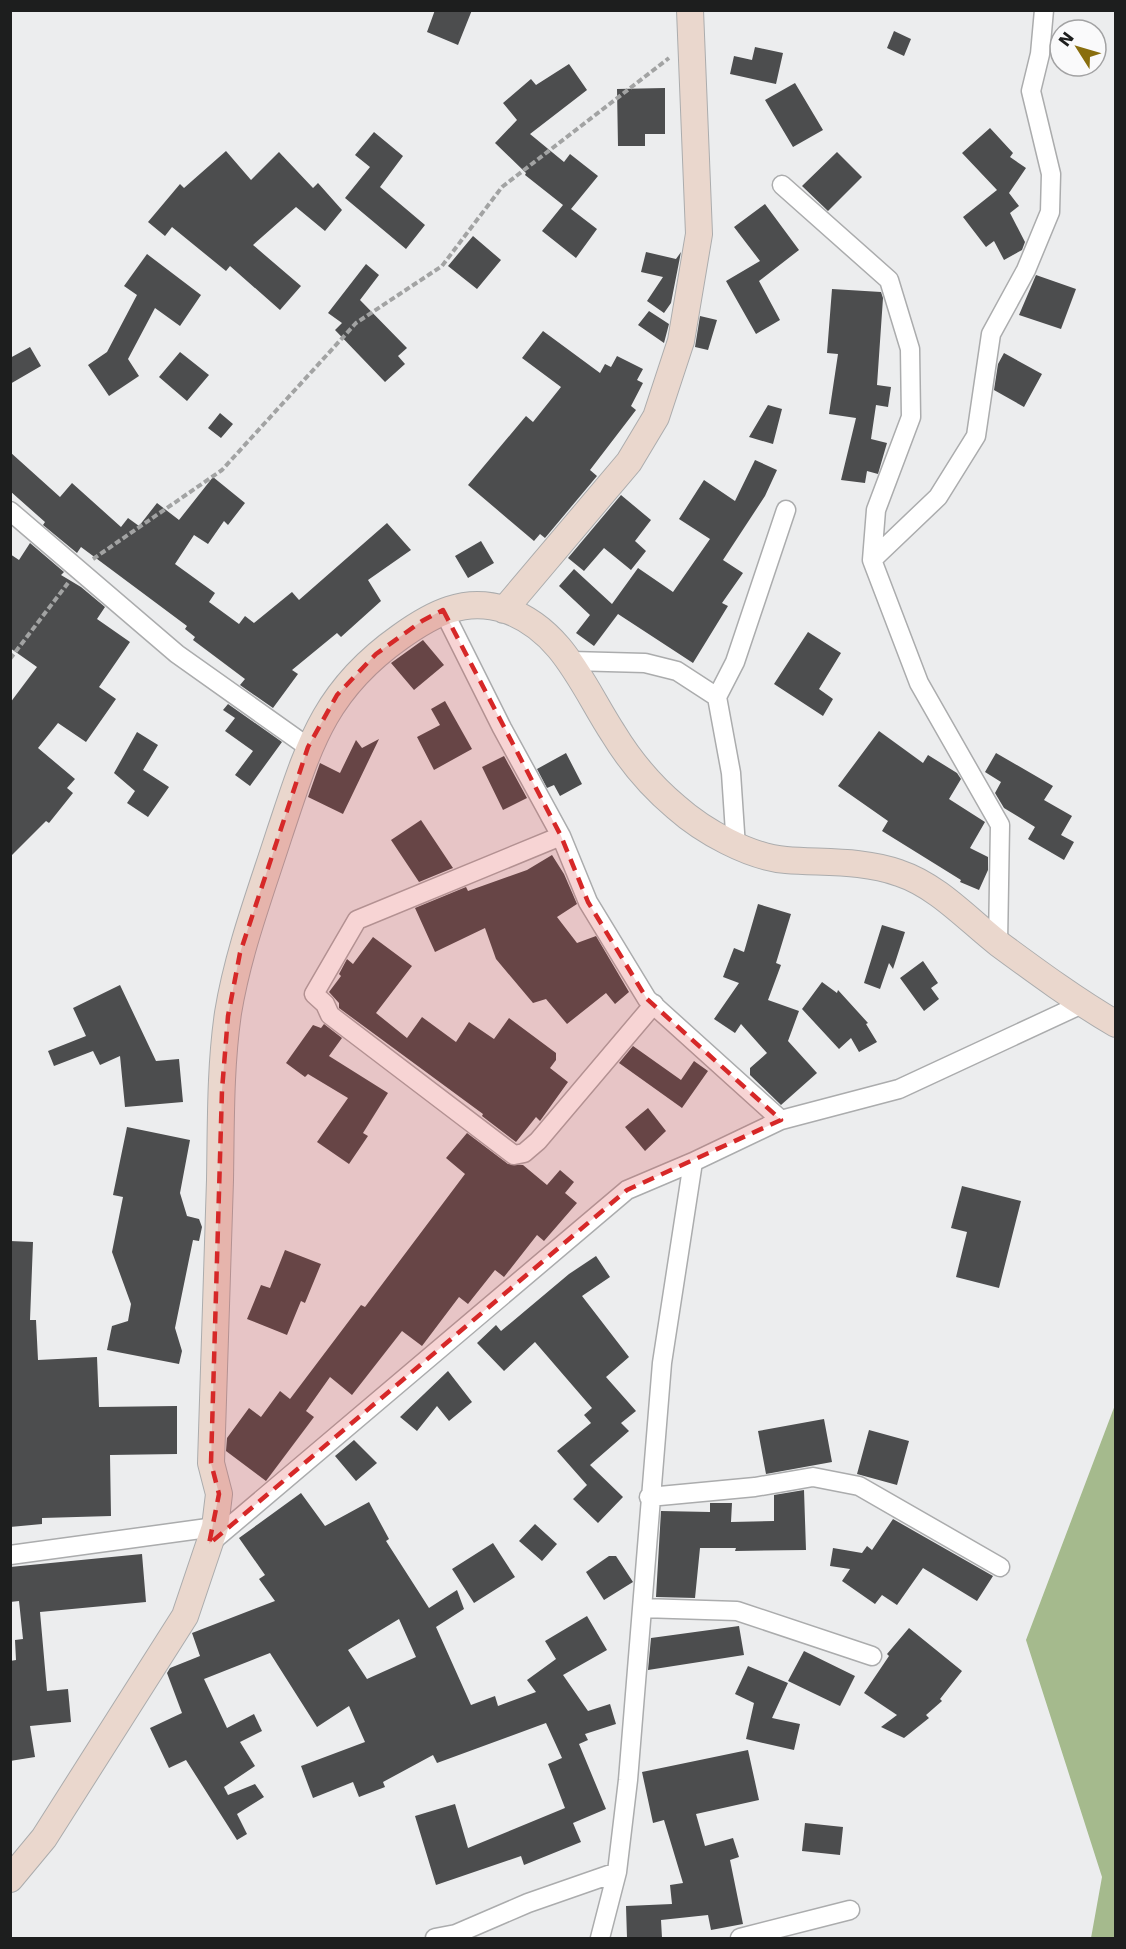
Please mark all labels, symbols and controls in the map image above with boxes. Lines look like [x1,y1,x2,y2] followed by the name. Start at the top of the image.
[1048,18,1108,78] north arrow
[1055,28,1078,50] text: N

